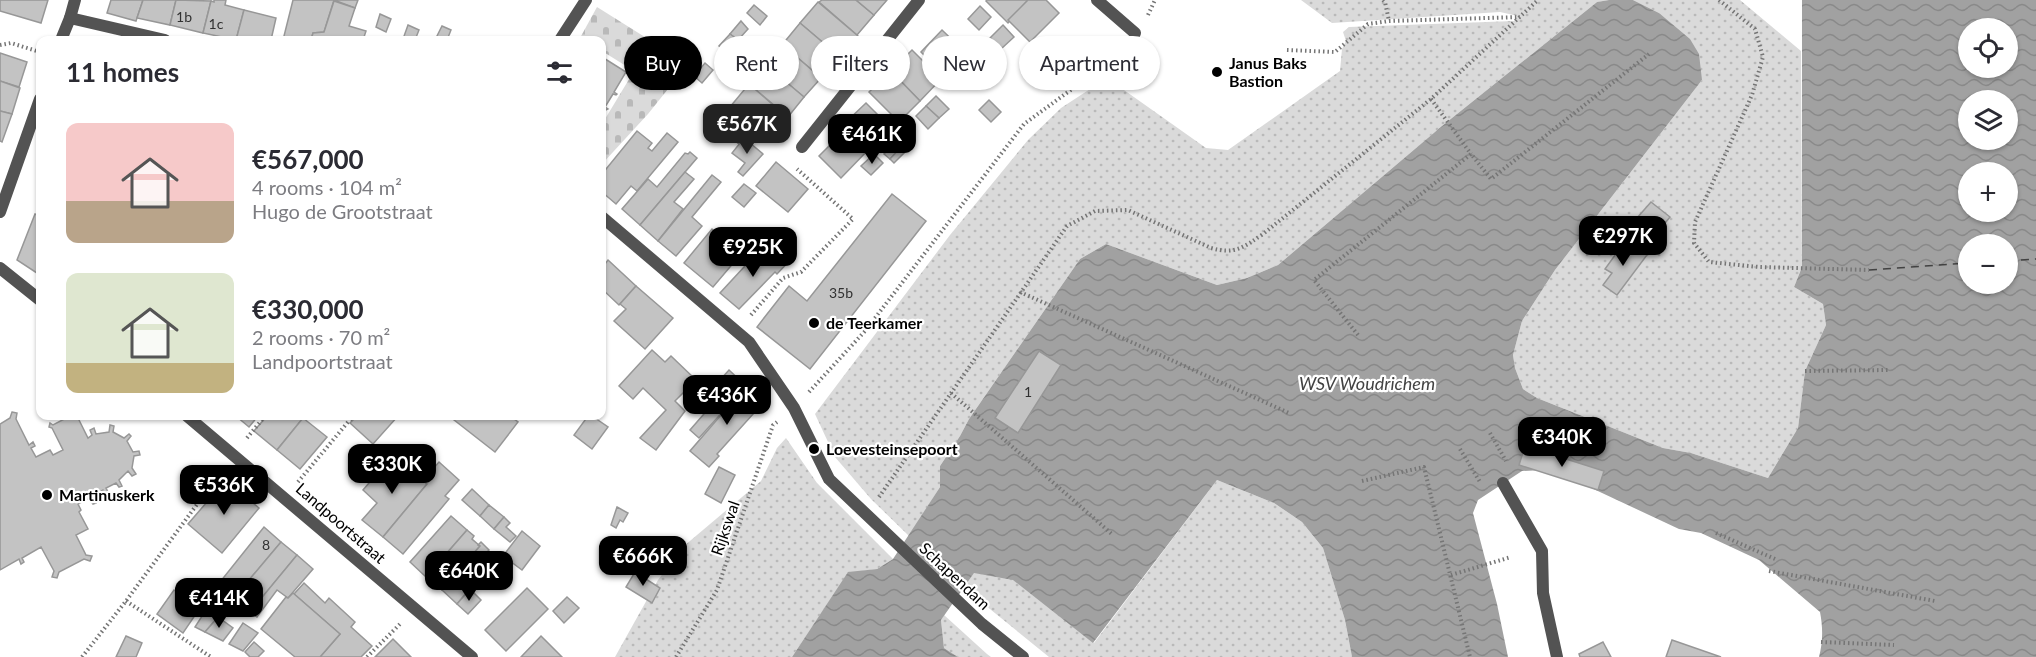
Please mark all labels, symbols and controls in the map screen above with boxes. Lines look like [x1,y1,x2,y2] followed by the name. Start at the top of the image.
[176,8,192,25] house number: 1b
[209,15,224,32] house number: 1c
[1958,18,2018,294] map controls
[1958,18,2018,78] button: locate
[624,36,702,90] chip: Buy
[714,36,799,90] chip: Rent
[811,36,910,90] chip: Filters
[922,36,1007,90] chip: New
[1019,36,1160,90] chip: Apartment
[1229,53,1307,90] place label: Janus Baks Bastion
[66,56,179,88] text: 11 homes
[543,56,576,89] icon: filters
[1210,65,1224,79] marker: Janus Baks Bastion
[1958,90,2018,150] button: layers
[705,104,789,155] pin: €567K
[717,111,777,135] text: €567K
[830,114,914,165] pin: €461K
[842,121,902,145] text: €461K
[252,143,364,175] text: €567,000
[114,147,186,219] icon: home
[1958,162,2018,222] button: +
[252,175,402,199] text: 4 rooms · 104 m²
[252,199,433,223] text: Hugo de Grootstraat
[1581,216,1665,267] pin: €297K
[1593,223,1653,247] text: €297K
[711,227,795,278] pin: €925K
[723,234,783,258] text: €925K
[1958,234,2018,294] button: −
[829,284,853,301] house number: 35b
[252,293,364,325] text: €330,000
[114,297,186,369] icon: home
[826,313,922,332] place label: de Teerkamer
[807,316,821,330] marker: de Teerkamer
[252,325,390,349] text: 2 rooms · 70 m²
[252,349,393,373] text: Landpoortstraat
[1299,372,1435,394] water label: WSV Woudrichem
[685,375,769,426] pin: €436K
[697,382,757,406] text: €436K
[1024,383,1032,400] house number: 1
[1520,417,1604,468] pin: €340K
[1532,424,1592,448] text: €340K
[826,439,958,458] place label: Loevesteinsepoort
[807,442,821,456] marker: Loevesteinsepoort
[350,444,434,495] pin: €330K
[362,451,422,475] text: €330K
[182,465,266,516] pin: €536K
[194,472,254,496] text: €536K
[293,479,390,567] street label: Landpoortstraat
[59,485,155,504] place label: Martinuskerk
[40,488,54,502] marker: Martinuskerk
[706,498,743,558] street label: Rijkswal
[262,536,270,553] house number: 8
[601,536,685,587] pin: €666K
[916,538,995,613] street label: Schapendam
[613,543,673,567] text: €666K
[427,551,511,602] pin: €640K
[439,558,499,582] text: €640K
[177,578,261,629] pin: €414K
[189,585,249,609] text: €414K

